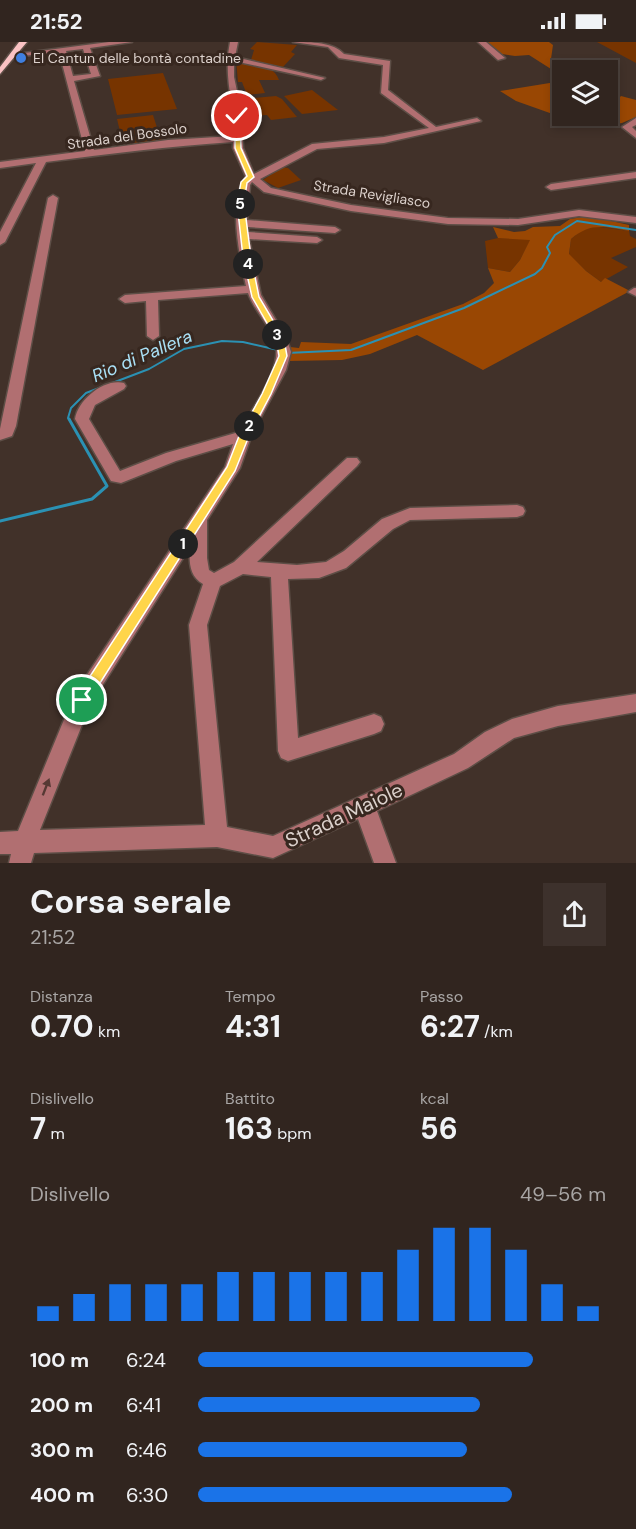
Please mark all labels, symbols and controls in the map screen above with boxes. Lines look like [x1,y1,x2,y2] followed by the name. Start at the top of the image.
[30,7,83,36] text: 21:52
[33,49,241,67] place label: El Cantun delle bontà contadine
[14,51,28,65] marker: El Cantun delle bontà contadine
[552,60,618,126] map controls
[552,60,618,126] button: layers
[211,90,262,141] pin
[220,99,253,132] icon: check
[66,119,188,153] street label: Strada del Bossolo
[312,176,432,212] street label: Strada Revigliasco
[225,189,255,219] pin: 5
[235,193,245,214] text: 5
[233,249,263,279] pin: 4
[243,253,253,274] text: 4
[262,320,292,350] pin: 3
[88,324,196,388] water label: Rio di Pallera
[272,324,282,345] text: 3
[234,411,264,441] pin: 2
[244,415,254,436] text: 2
[168,529,198,559] pin: 1
[180,533,186,554] text: 1
[56,674,107,725] pin
[65,683,98,716] icon: arrive
[281,776,407,854] street label: Strada Maiole
[42,778,52,796] one-way arrow
[30,880,232,923] text: Corsa serale
[543,883,606,946] button: share
[30,924,75,950] text: 21:52
[30,986,93,1007] text: Distanza
[225,986,275,1007] text: Tempo
[420,986,463,1007] text: Passo
[30,1007,94,1046] text: 0.70
[225,1007,281,1046] text: 4:31
[420,1007,480,1046] text: 6:27
[94,1021,120,1042] text: km
[480,1021,513,1042] text: /km
[30,1088,94,1109] text: Dislivello
[225,1088,275,1109] text: Battito
[420,1088,449,1109] text: kcal
[30,1109,46,1148] text: 7
[225,1109,273,1148] text: 163
[420,1109,458,1148] text: 56
[46,1123,65,1144] text: m
[273,1123,312,1144] text: bpm
[30,1181,110,1207] text: Dislivello
[520,1181,606,1207] text: 49–56 m
[30,1347,89,1373] text: 100 m
[126,1347,166,1373] text: 6:24
[30,1392,93,1418] text: 200 m
[126,1392,161,1418] text: 6:41
[30,1437,94,1463] text: 300 m
[126,1437,167,1463] text: 6:46
[30,1482,95,1508] text: 400 m
[126,1482,168,1508] text: 6:30

